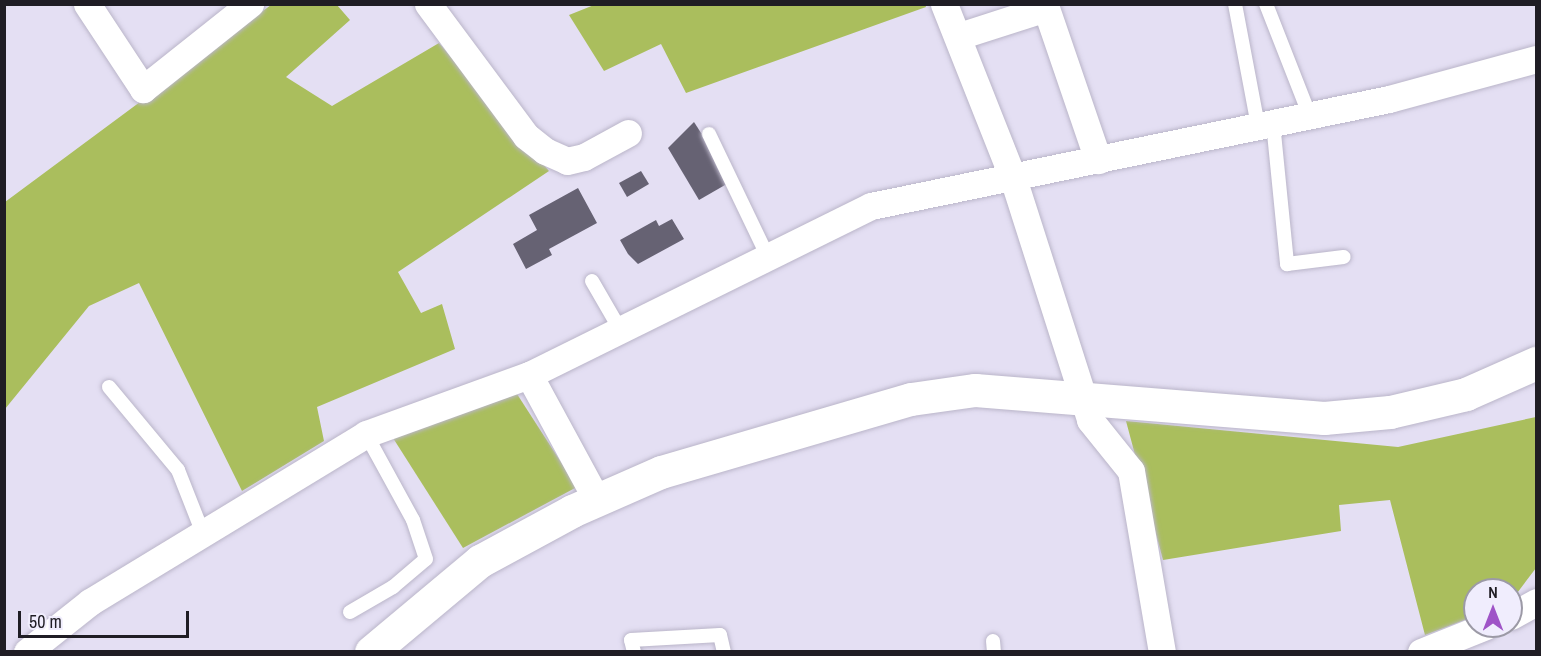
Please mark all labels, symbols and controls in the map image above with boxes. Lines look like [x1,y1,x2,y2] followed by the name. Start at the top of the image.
[1463,578,1523,638] north arrow
[1488,581,1498,603] text: N
[21,599,192,637] scale bar
[29,609,62,634] text: 50 m

